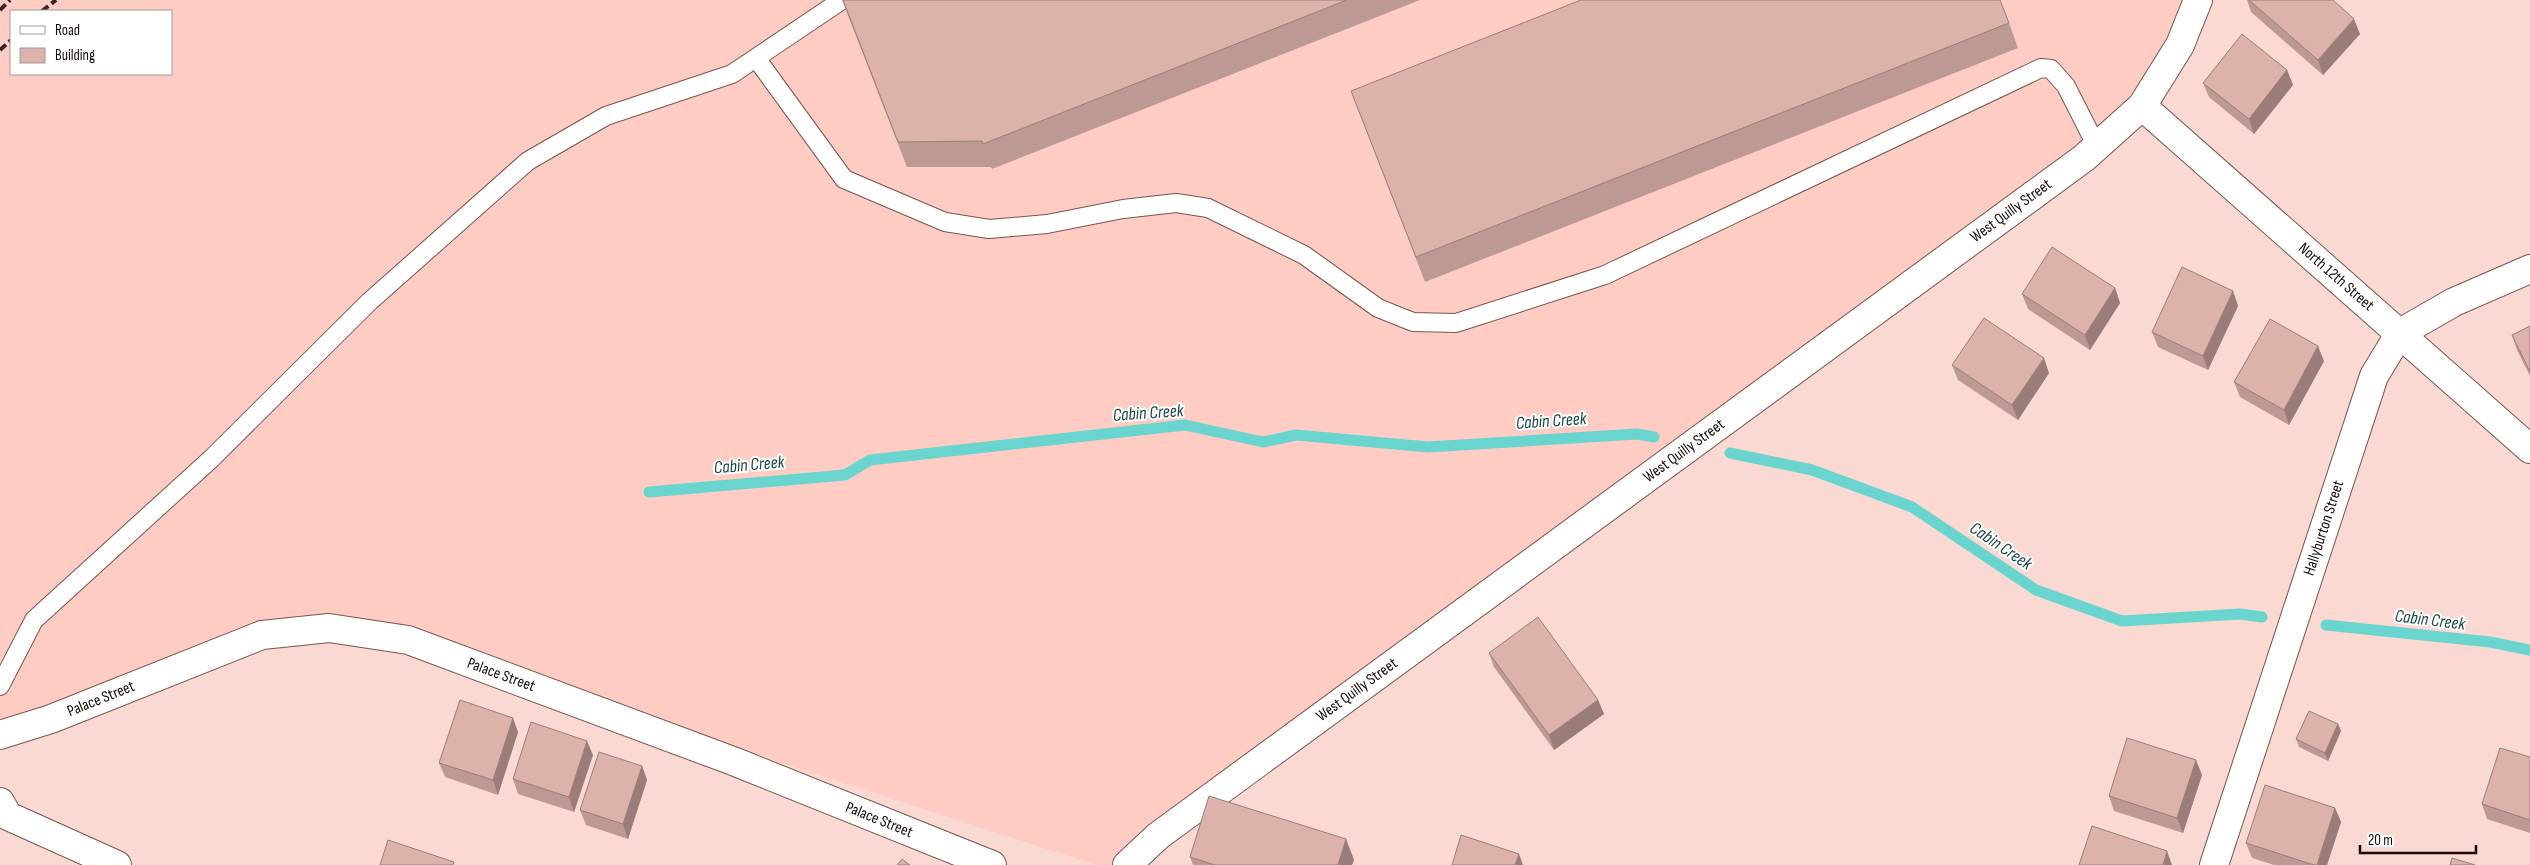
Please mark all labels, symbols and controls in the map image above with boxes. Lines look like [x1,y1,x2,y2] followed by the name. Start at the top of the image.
[10,10,172,75] legend
[55,21,80,40] text: Road
[55,46,95,65] text: Building
[1967,175,2055,247] street label: West Quilly Street
[2294,239,2378,315] street label: North 12th Street
[1112,400,1185,426] water label: Cabin Creek
[1515,408,1588,434] water label: Cabin Creek
[1640,415,1728,487] street label: West Quilly Street
[713,451,786,479] water label: Cabin Creek
[2300,478,2348,578] street label: Hallyburton Street
[1966,518,2037,575] water label: Cabin Creek
[2394,605,2468,635] water label: Cabin Creek
[464,654,538,696] street label: Palace Street
[1313,654,1401,726] street label: West Quilly Street
[65,677,138,721] street label: Palace Street
[843,798,916,842] street label: Palace Street
[2360,822,2476,854] scale bar
[2368,831,2393,850] text: 20 m

